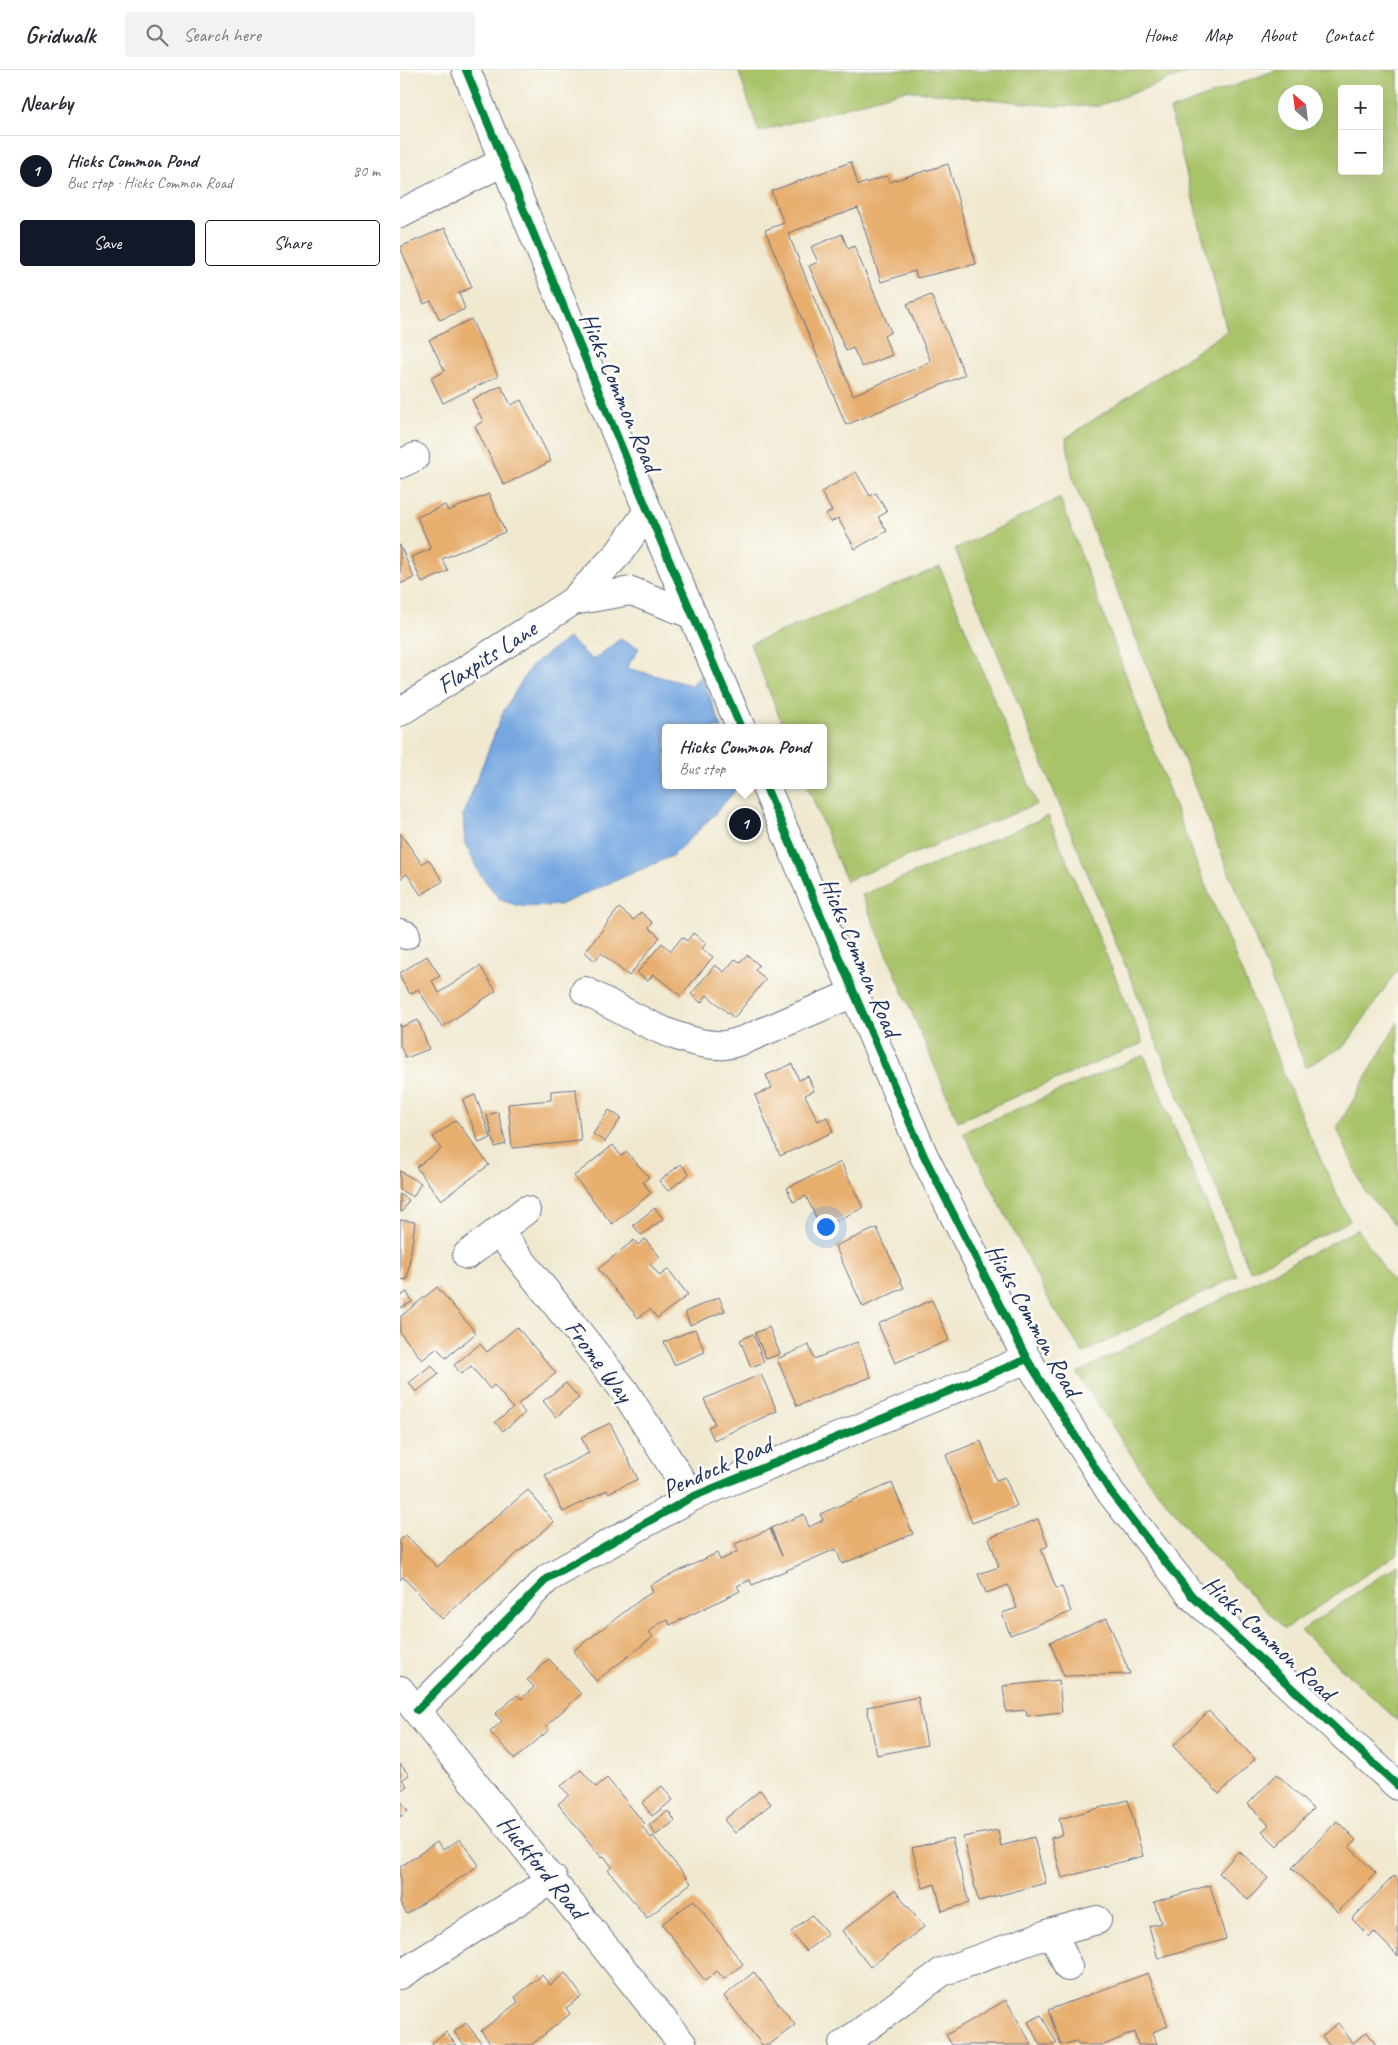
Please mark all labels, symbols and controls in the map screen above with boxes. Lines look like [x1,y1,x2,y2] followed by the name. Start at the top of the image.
[125,12,475,57] search box
[25,20,95,50] text: Gridwalk
[143,21,171,49] icon: search
[183,23,261,47] text: Search here
[1144,24,1177,46] text: Home
[1205,24,1232,46] text: Map
[1260,24,1296,46] text: About
[1324,24,1373,46] text: Contact
[1278,85,1323,130] north arrow
[1338,85,1383,175] map controls
[1338,85,1383,130] button: +
[20,90,73,116] text: Nearby
[1338,130,1383,175] button: −
[67,149,198,173] text: Hicks Common Pond
[32,161,40,181] text: 1
[353,161,380,181] text: 80 m
[67,173,232,193] text: Bus stop · Hicks Common Road
[20,220,195,266] button: Save
[205,220,380,266] button: Share
[572,308,670,480] street label: Hicks Common Road
[431,612,545,701] street label: Flaxpits Lane
[662,724,827,789] popup
[679,735,810,759] text: Hicks Common Pond
[679,759,725,779] text: Bus stop
[729,805,761,843] pin: 1
[812,873,910,1045] street label: Hicks Common Road
[813,1214,839,1240] your location
[978,1238,1090,1406] street label: Hicks Common Road
[558,1313,642,1411] street label: Frome Way
[657,1427,780,1505] street label: Pendock Road
[1196,1568,1345,1710] street label: Hicks Common Road
[490,1808,596,1928] street label: Huckford Road

